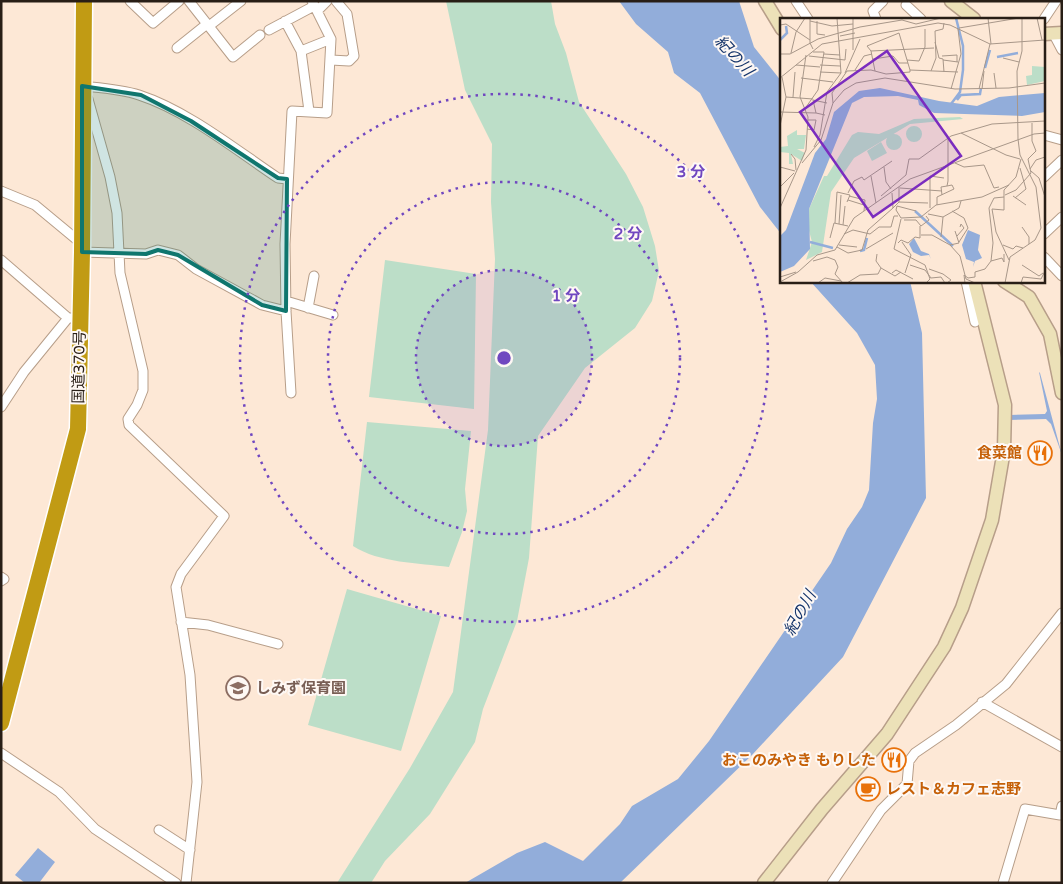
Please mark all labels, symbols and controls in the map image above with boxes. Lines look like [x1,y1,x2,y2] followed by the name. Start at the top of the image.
[780,18,1046,282] inset map
[711,31,759,82] water label: 紀の川
[677,163,705,181] text: 3 分
[614,225,642,243] text: 2 分
[552,287,580,305] text: 1 分
[69,330,89,404] street label: 国道370号
[495,349,513,367] centre of rings
[1027,440,1053,466] restaurant icon: 食菜館
[977,444,1022,462] place label: 食菜館
[780,585,821,639] water label: 紀の川
[225,675,251,701] school or university icon: しみず保育園
[256,679,346,697] place label: しみず保育園
[881,747,907,773] restaurant icon: おこのみやき もりした
[722,751,876,769] place label: おこのみやき もりした
[855,776,881,802] cafe icon: レスト＆カフェ志野
[886,780,1021,798] place label: レスト＆カフェ志野

